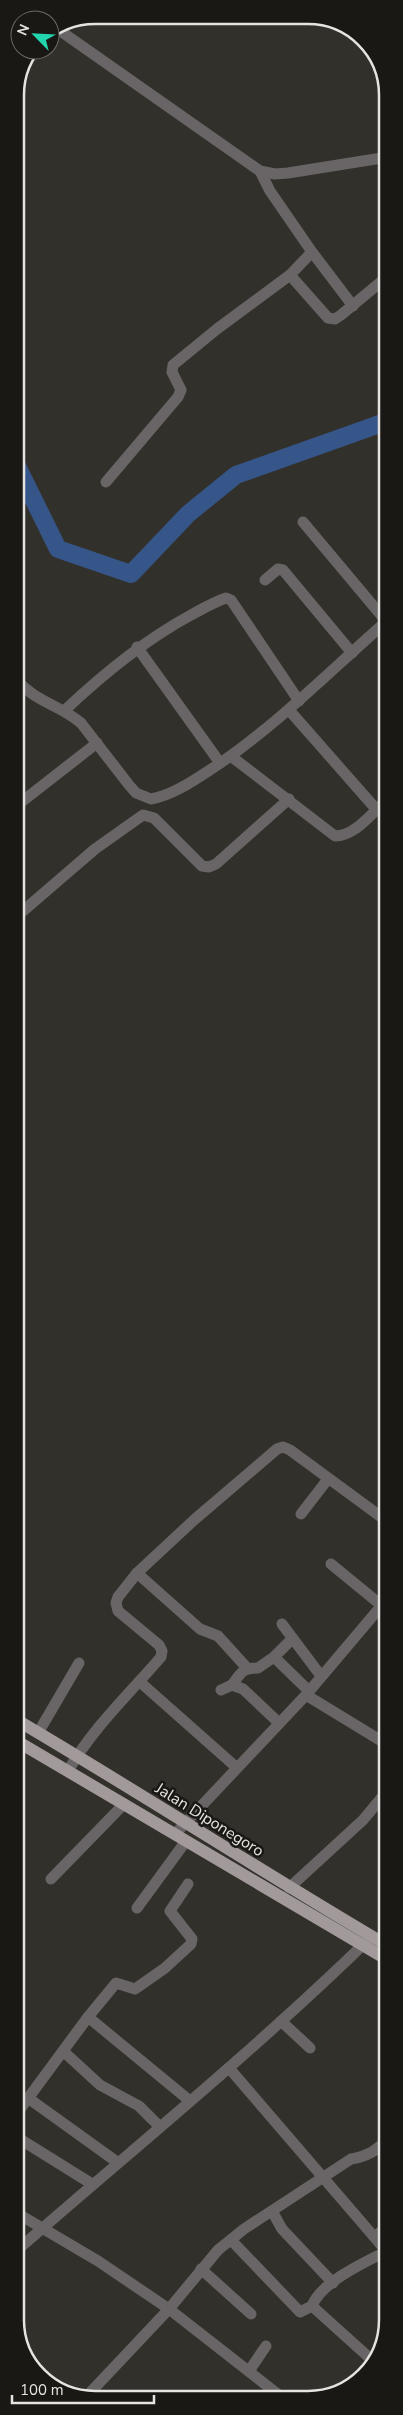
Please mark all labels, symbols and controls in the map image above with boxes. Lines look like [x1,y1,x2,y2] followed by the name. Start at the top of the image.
[10,10,60,60] north arrow
[13,21,34,39] text: N
[150,1777,268,1862] street label: Jalan Diponegoro
[12,2372,155,2404] scale bar
[20,2380,64,2400] text: 100 m

